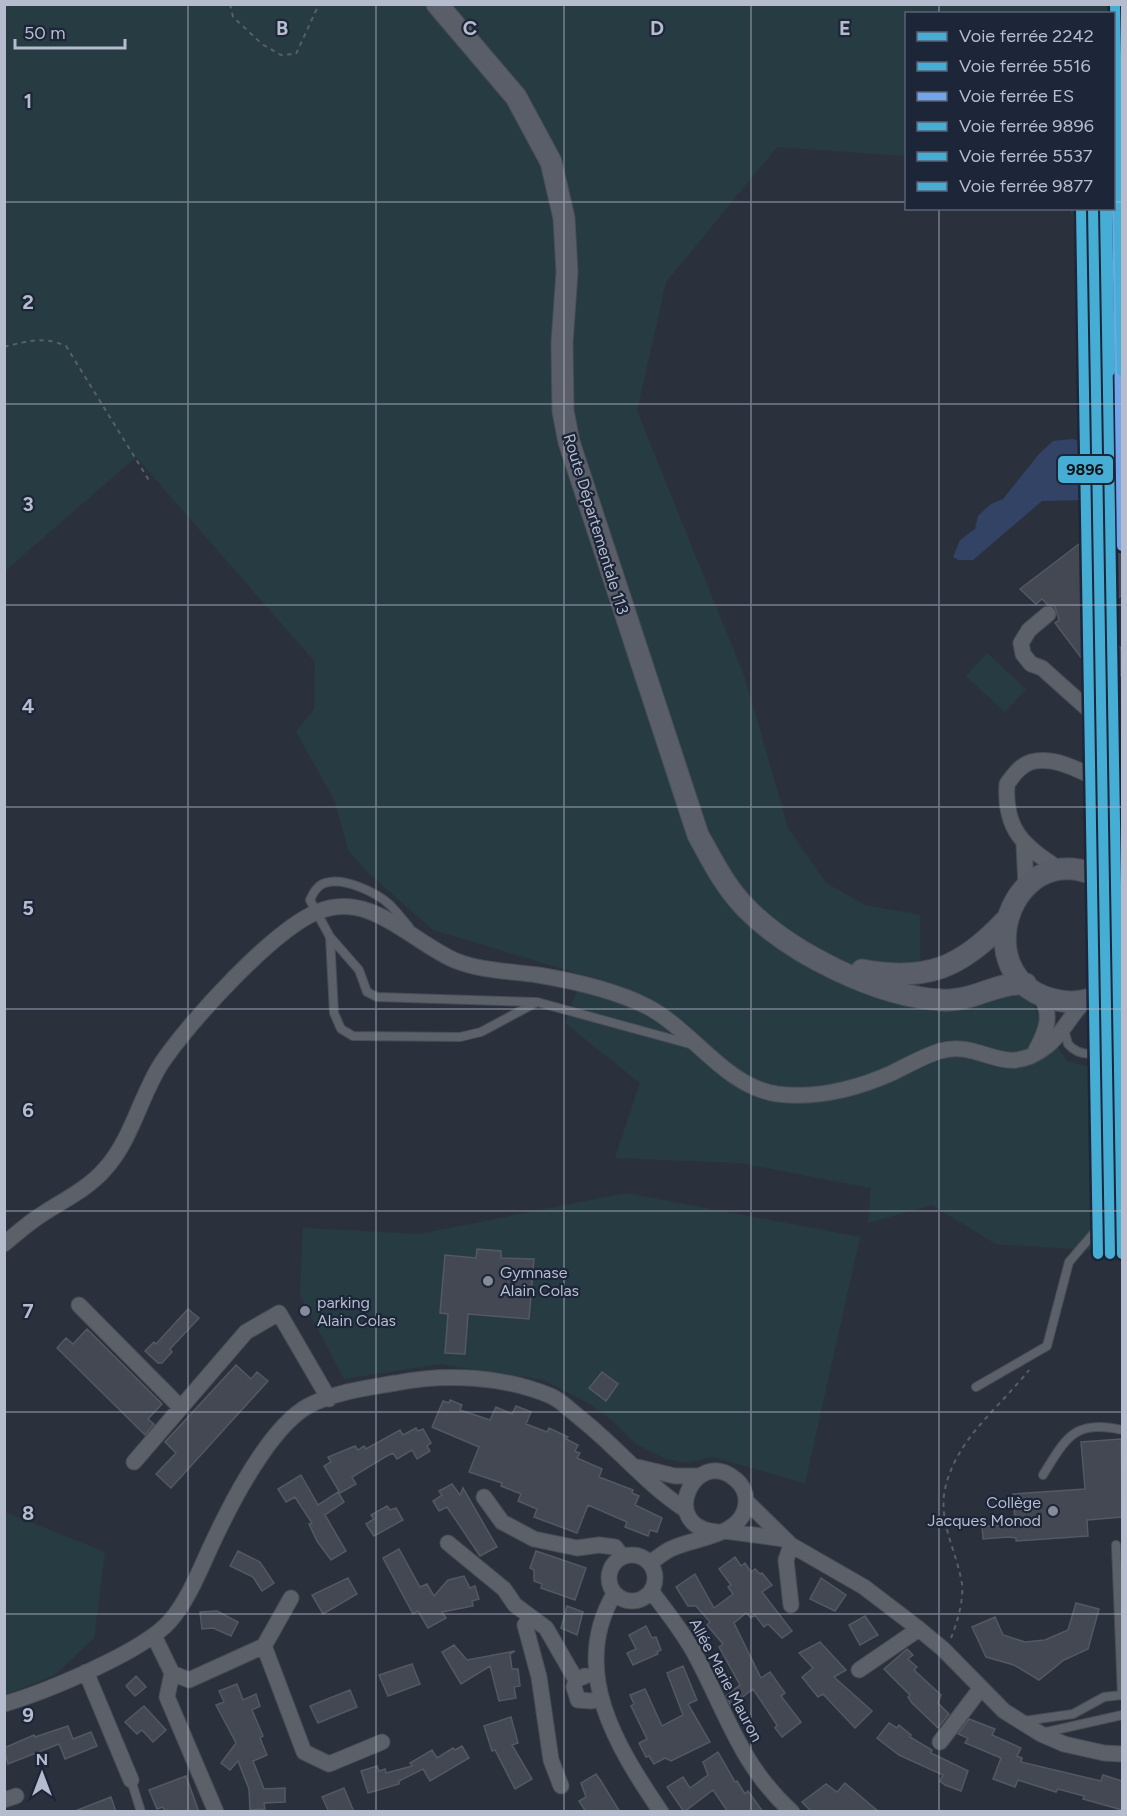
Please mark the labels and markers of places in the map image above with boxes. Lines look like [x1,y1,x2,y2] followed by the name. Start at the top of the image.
[500,1263,579,1300] place label: Gymnase Alain Colas
[481,1274,495,1288] marker: Gymnase Alain Colas
[317,1293,396,1330] place label: parking Alain Colas
[298,1304,312,1318] marker: parking Alain Colas
[927,1493,1041,1530] place label: Collège Jacques Monod
[1046,1504,1060,1518] marker: Collège Jacques Monod

